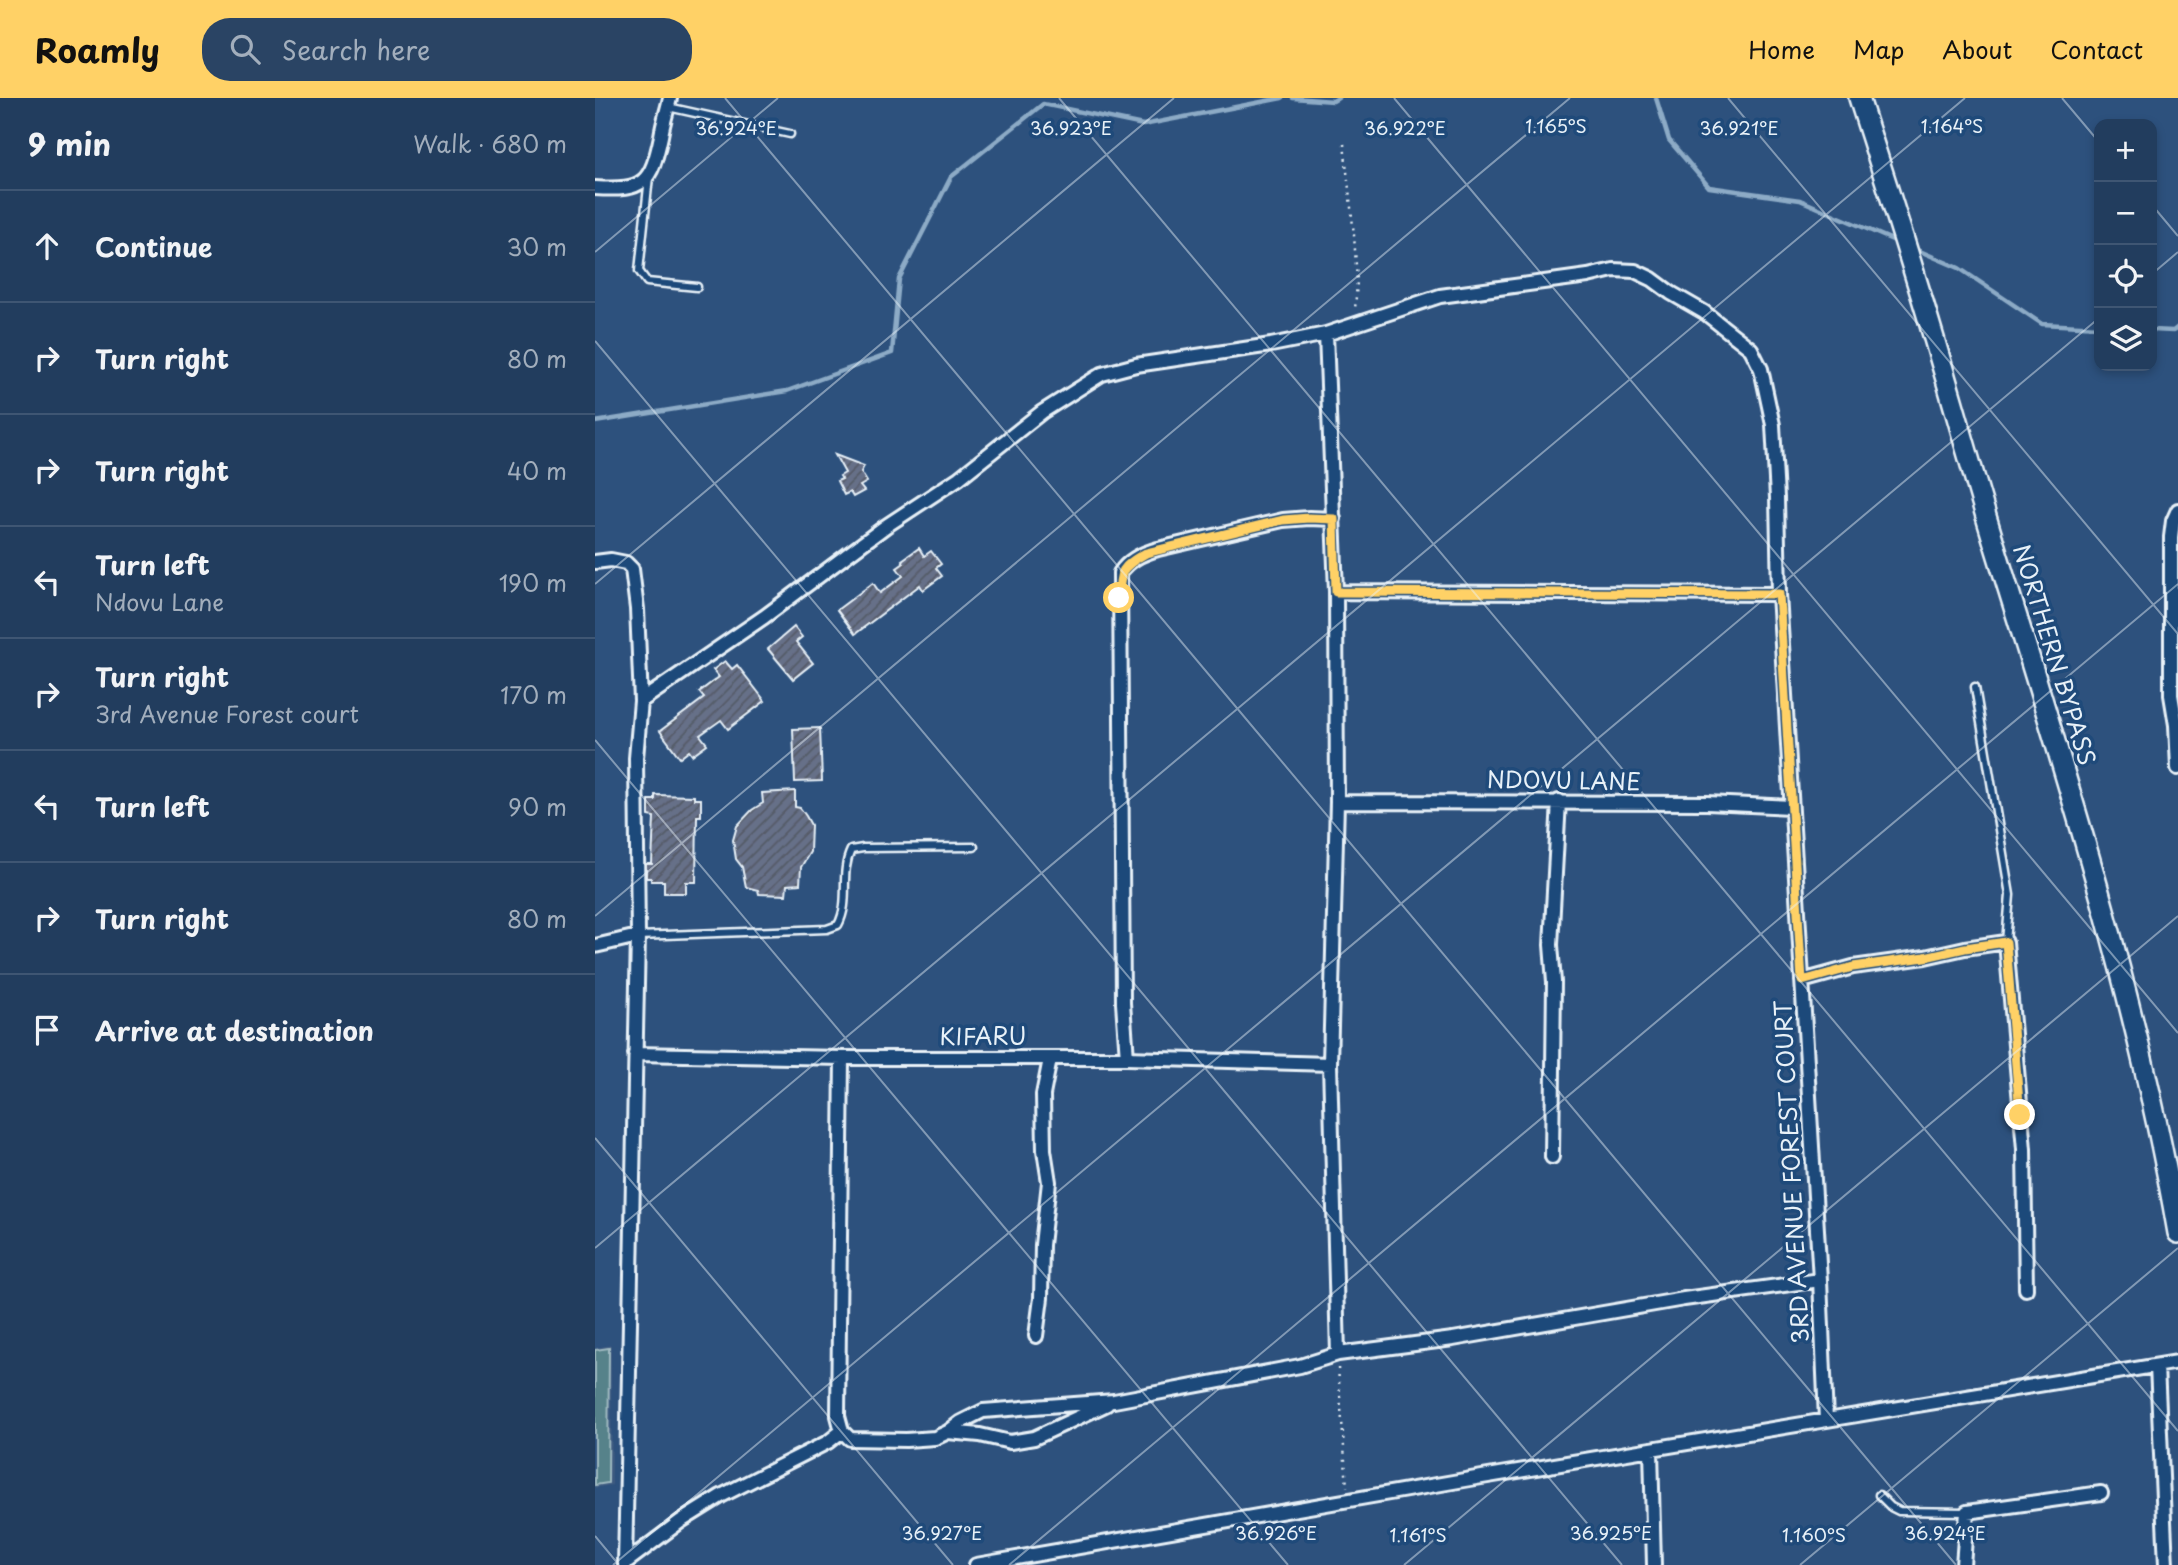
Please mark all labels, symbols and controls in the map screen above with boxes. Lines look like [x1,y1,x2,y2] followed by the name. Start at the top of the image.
[202,18,692,81] search box
[35,24,160,74] text: Roamly
[226,30,264,68] icon: search
[282,30,430,69] text: Search here
[1748,31,1815,67] text: Home
[1853,31,1904,67] text: Map
[1942,31,2012,67] text: About
[2050,31,2143,67] text: Contact
[1525,112,1587,139] text: 1.165°S
[1921,112,1983,139] text: 1.164°S
[695,114,777,141] text: 36.924°E
[1030,114,1112,141] text: 36.923°E
[1364,114,1446,141] text: 36.922°E
[1700,114,1778,141] text: 36.921°E
[2094,119,2157,371] map controls
[2094,119,2157,182] button: +
[28,121,111,166] text: 9 min
[413,126,567,161] text: Walk · 680 m
[2094,182,2157,245] button: −
[28,227,66,265] icon: ahead
[95,227,212,266] text: Continue
[506,229,567,264] text: 30 m
[2094,245,2157,308] button: locate
[2094,308,2157,371] button: layers
[28,339,66,377] icon: right
[95,339,229,378] text: Turn right
[507,341,567,376] text: 80 m
[28,451,66,489] icon: right
[95,451,229,490] text: Turn right
[507,453,567,488] text: 40 m
[2005,540,2106,769] street label: NORTHERN BYPASS
[95,545,210,584] text: Turn left
[28,563,66,601] icon: left
[499,565,567,600] text: 190 m
[1103,582,1134,613] route start
[95,584,224,619] text: Ndovu Lane
[95,657,229,696] text: Turn right
[28,675,66,713] icon: right
[500,677,567,712] text: 170 m
[95,696,359,731] text: 3rd Avenue Forest court
[1487,761,1641,798] street label: NDOVU LANE
[28,787,66,825] icon: left
[95,787,210,826] text: Turn left
[508,789,567,824] text: 90 m
[28,899,66,937] icon: right
[95,899,229,938] text: Turn right
[507,901,567,936] text: 80 m
[1764,999,1817,1344] street label: 3RD AVENUE FOREST COURT
[28,1011,66,1049] icon: arrive
[95,1011,374,1050] text: Arrive at destination
[940,1018,1026,1053] street label: KIFARU
[2004,1099,2035,1130] route end
[902,1519,982,1546] text: 36.927°E
[1235,1519,1317,1546] text: 36.926°E
[1570,1519,1652,1546] text: 36.925°E
[1904,1519,1986,1546] text: 36.924°E
[1389,1521,1447,1548] text: 1.161°S
[1782,1521,1846,1548] text: 1.160°S

